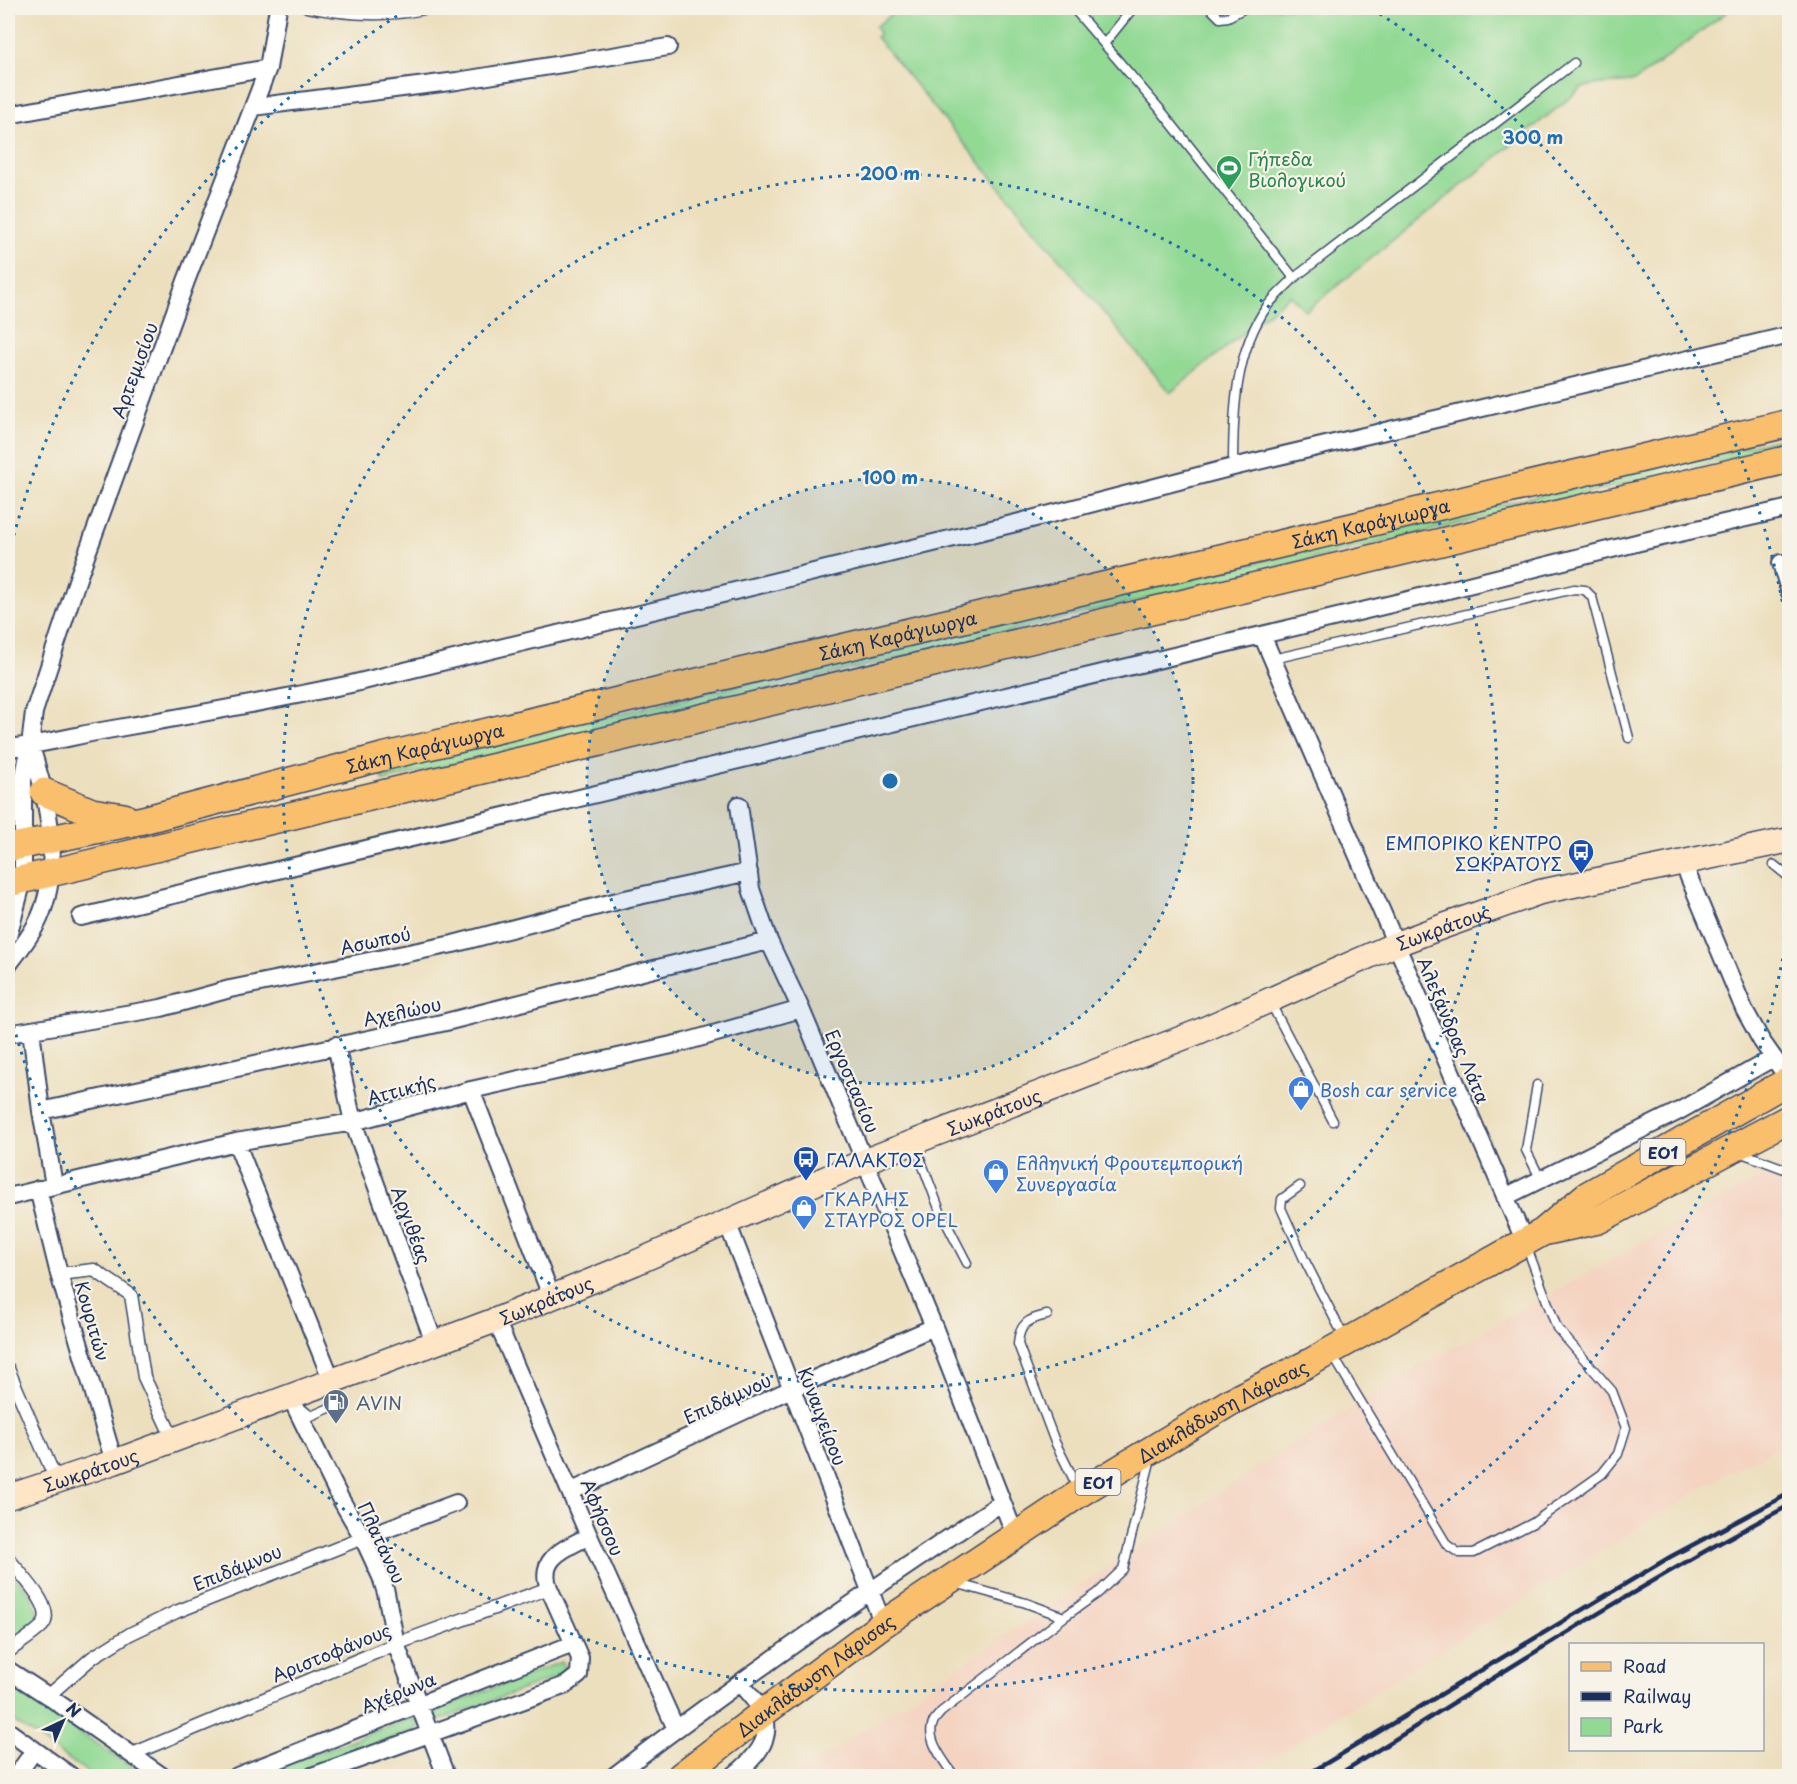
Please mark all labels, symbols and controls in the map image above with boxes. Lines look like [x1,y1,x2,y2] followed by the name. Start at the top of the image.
[1503,123,1563,150] text: 300 m
[1248,145,1346,193] place label: Γήπεδα Βιολογικού
[1214,153,1244,191] sports icon: Γήπεδα Βιολογικού
[860,159,920,186] text: 200 m
[104,318,164,422] street label: Αρτεμισίου
[862,463,918,490] text: 100 m
[1289,491,1452,554] street label: Σάκη Καράγιωργα
[816,603,980,666] street label: Σάκη Καράγιωργα
[343,715,507,779] street label: Σάκη Καράγιωργα
[880,771,900,791] centre of rings
[1385,829,1562,877] place label: ΕΜΠΟΡΙΚΟ ΚΕΝΤΡΟ ΣΩΚΡΑΤΟΥΣ
[1566,837,1596,875] bus stop icon: ΕΜΠΟΡΙΚΟ ΚΕΝΤΡΟ ΣΩΚΡΑΤΟΥΣ
[1392,897,1494,956] street label: Σωκράτους
[337,919,413,961] street label: Ασωπού
[1411,952,1497,1108] street label: Αλεξάνδρας Λάτα
[360,990,444,1032] street label: Αχελώου
[819,1025,887,1137] street label: Εργοστασίου
[363,1067,439,1111] street label: Αττικής
[1286,1074,1316,1112] shop icon: Bosh car service
[1320,1076,1457,1103] place label: Bosh car service
[943,1081,1045,1142] street label: Σωκράτους
[1640,1139,1686,1165] road number: ΕΟ1
[791,1144,821,1182] bus stop icon: ΓΑΛΑΚΤΟΣ
[826,1146,924,1173] place label: ΓΑΛΑΚΤΟΣ
[1016,1149,1243,1197] place label: Ελληνική Φρουτεμπορική Συνεργασία
[981,1157,1011,1195] shop icon: Ελληνική Φρουτεμπορική Συνεργασία
[385,1182,439,1268] street label: Αργιθέας
[824,1185,958,1233] place label: ΓΚΑΡΛΗΣ ΣΤΑΥΡΟΣ OPEL
[789,1193,819,1231] shop icon: ΓΚΑΡΛΗΣ ΣΤΑΥΡΟΣ OPEL
[495,1268,597,1331] street label: Σωκράτους
[69,1278,117,1364] street label: Κουριτών
[1132,1352,1312,1469] street label: Διακλάδωση Λάρισας
[792,1363,854,1469] street label: Κυναιγείρου
[679,1366,775,1430] street label: Επιδάμνου
[321,1387,351,1425] fuel station icon: AVIN
[356,1389,402,1416] place label: AVIN
[40,1441,142,1498] street label: Σωκράτους
[1076,1469,1120,1495] road number: ΕΟ1
[575,1474,631,1560] street label: Αφήσσου
[351,1497,413,1587] street label: Πλατάνου
[188,1537,286,1597] street label: Επιδάμνου
[730,1607,900,1743] street label: Διακλάδωση Λάρισας
[267,1616,395,1688] street label: Αριστοφάνους
[1569,1643,1764,1751] legend
[1623,1652,1667,1679] text: Road
[356,1665,440,1719] street label: Αχέρωνα
[1623,1682,1691,1709] text: Railway
[33,1691,93,1751] north arrow
[61,1696,87,1723] text: N
[1623,1712,1663,1739] text: Park

